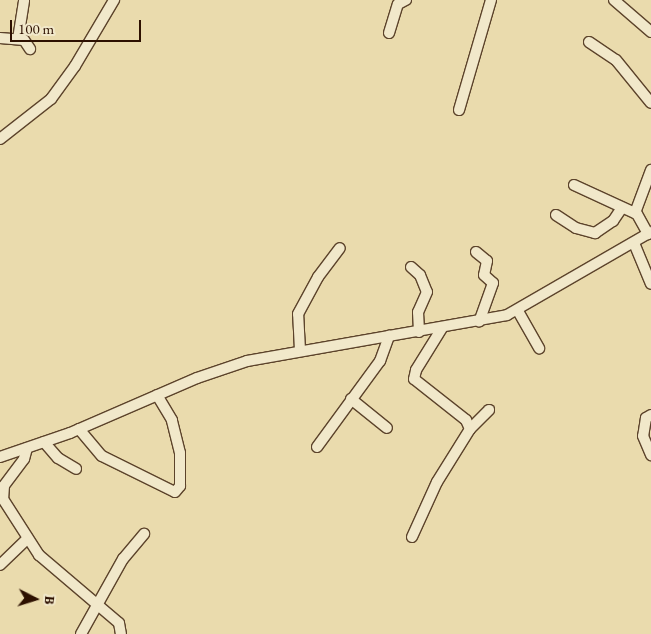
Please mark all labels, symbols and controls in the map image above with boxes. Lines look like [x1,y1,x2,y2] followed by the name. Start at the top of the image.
[12,10,144,42] scale bar
[18,19,54,38] text: 100 m
[10,574,60,624] north arrow
[41,595,59,605] text: B

